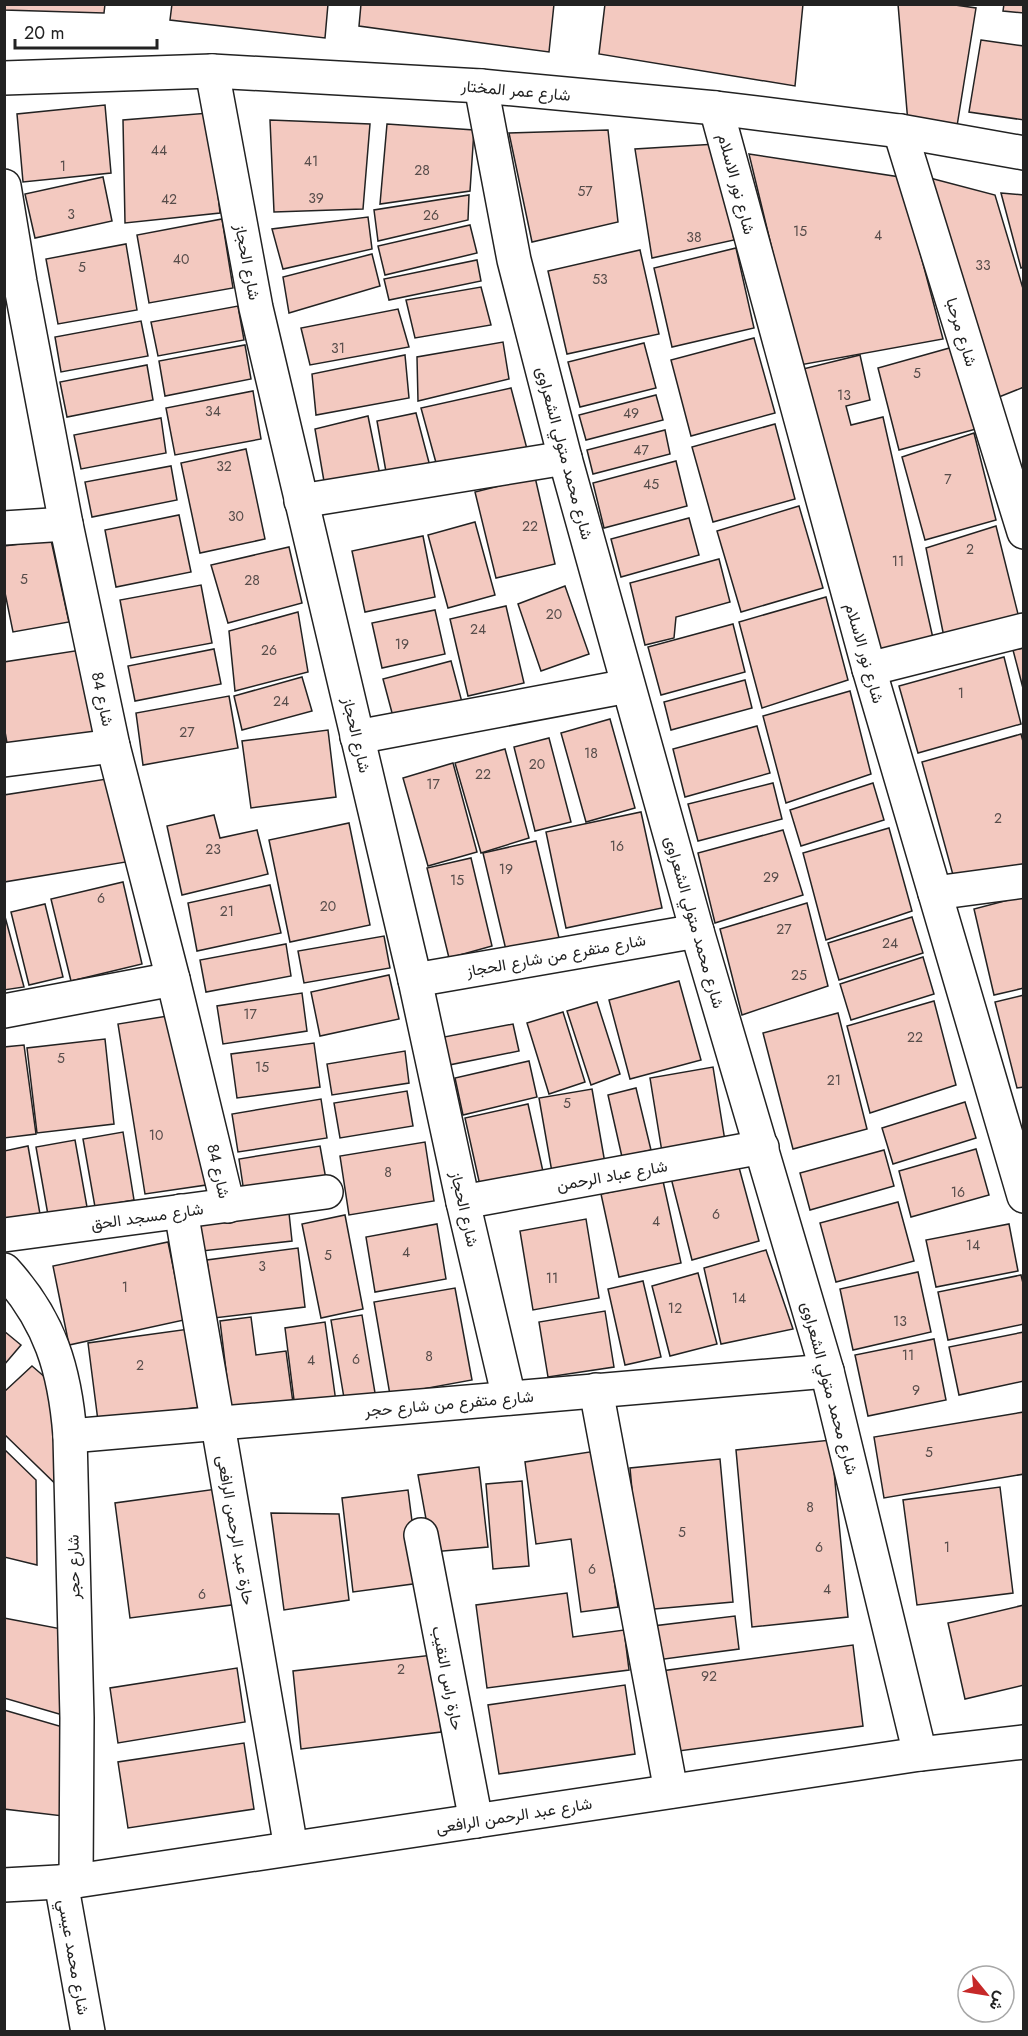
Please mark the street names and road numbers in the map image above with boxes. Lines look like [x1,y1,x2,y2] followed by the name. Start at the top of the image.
[459,74,572,107] street label: شارع عمر المختار
[712,131,761,237] street label: شارع نور الاسلام
[229,221,266,302] street label: شارع الحجاز
[940,295,983,369] street label: شارع مرحبا
[528,364,599,543] street label: شارع محمد متولي الشعراوى
[839,600,890,706] street label: شارع نور الاسلام
[86,670,119,728] street label: شارع 84
[336,694,376,775] street label: شارع الحجاز
[657,833,730,1012] street label: شارع محمد متولي الشعراوى
[464,928,648,983] street label: شارع متفرع من شارع الحجاز
[201,1142,236,1201] street label: شارع 84
[555,1154,669,1197] street label: شارع عباد الرحمن
[444,1168,484,1249] street label: شارع الحجاز
[89,1197,205,1236] street label: شارع مسجد الحق
[793,1299,864,1478] street label: شارع محمد متولي الشعراوى
[362,1385,535,1422] street label: شارع متفرع من شارع حجر
[211,1453,260,1607] street label: حارة عبد الرحمن الرافعى
[61,1534,86,1601] street label: شارع حجر
[426,1624,469,1732] street label: حارة راس النقيب
[434,1792,594,1839] street label: شارع عبد الرحمن الرافعى
[50,1898,95,2017] street label: شارع محمد عيسي

